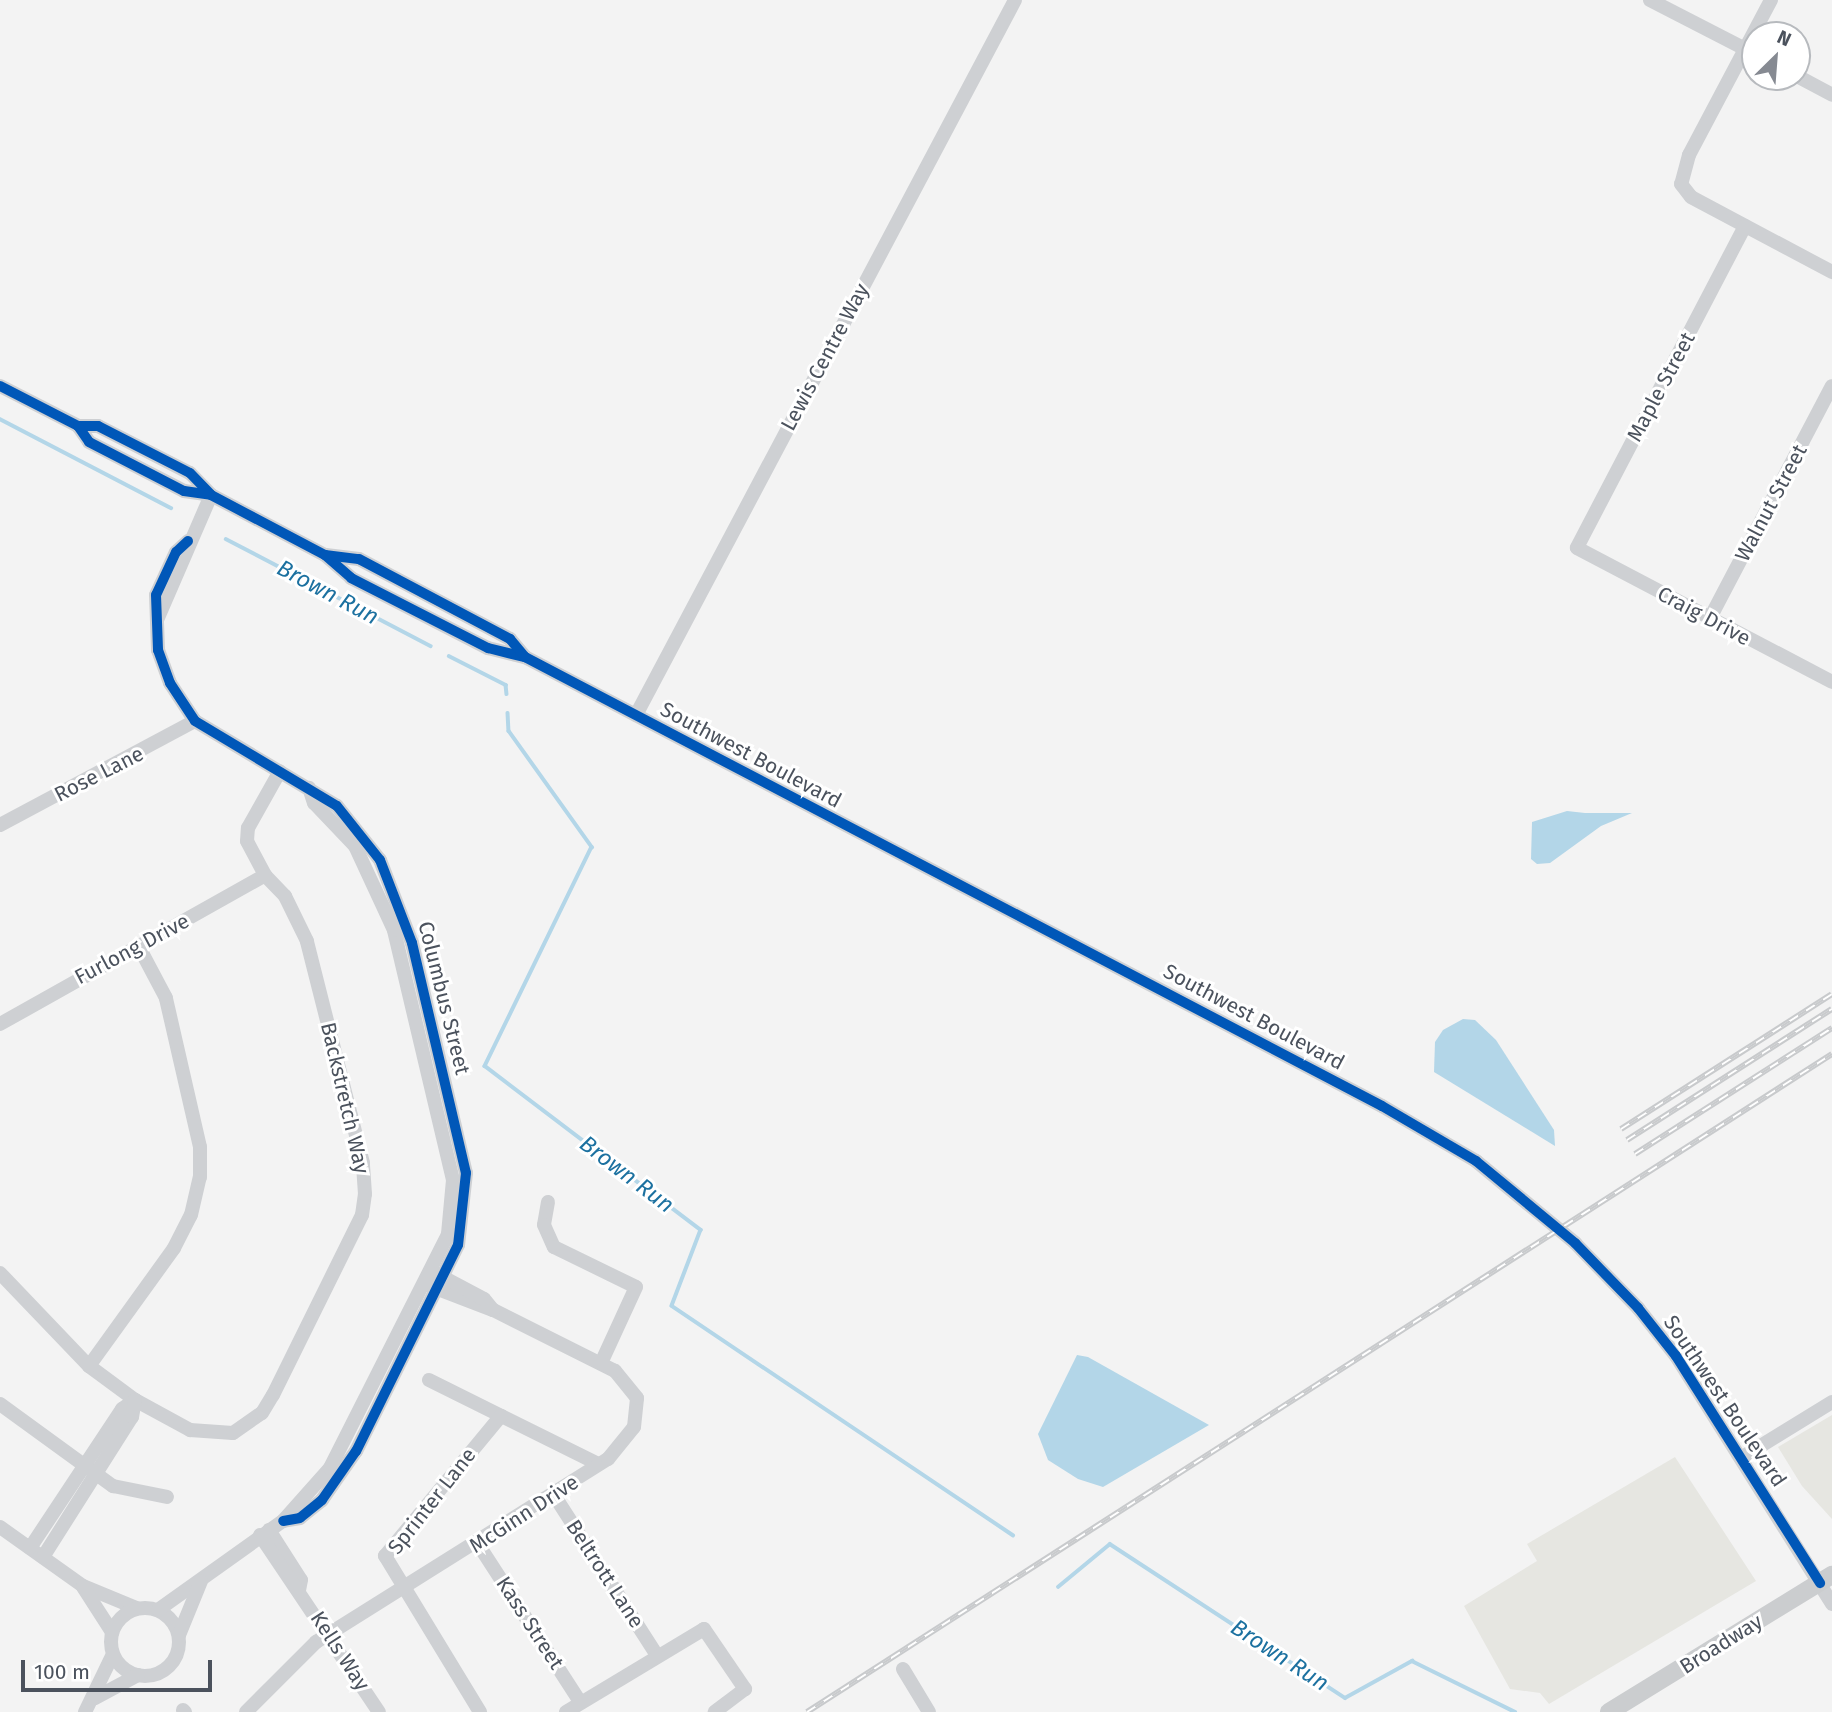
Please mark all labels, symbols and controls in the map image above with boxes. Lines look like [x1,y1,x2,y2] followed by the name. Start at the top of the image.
[1741,21,1811,91] north arrow
[1774,25,1795,51] text: N
[776,279,874,435] street label: Lewis Centre Way
[1622,328,1700,446] street label: Maple Street
[1730,440,1812,566] street label: Walnut Street
[272,554,384,630] water label: Brown Run
[1653,581,1755,651] street label: Craig Drive
[656,697,846,813] street label: Southwest Boulevard
[50,741,148,807] street label: Rose Lane
[70,908,194,990] street label: Furlong Drive
[413,919,475,1077] street label: Columbus Street
[1159,959,1349,1075] street label: Southwest Boulevard
[315,1020,375,1176] street label: Backstretch Way
[574,1130,680,1218] water label: Brown Run
[1658,1310,1792,1492] street label: Southwest Boulevard
[383,1443,481,1559] street label: Sprinter Lane
[465,1469,583,1559] street label: McGinn Drive
[561,1515,649,1633] street label: Beltrott Lane
[491,1572,569,1674] street label: Kass Street
[305,1607,375,1695] street label: Kells Way
[1675,1609,1767,1679] street label: Broadway
[1226,1613,1334,1697] water label: Brown Run
[24,1646,215,1690] scale bar
[34,1659,90,1685] text: 100 m

